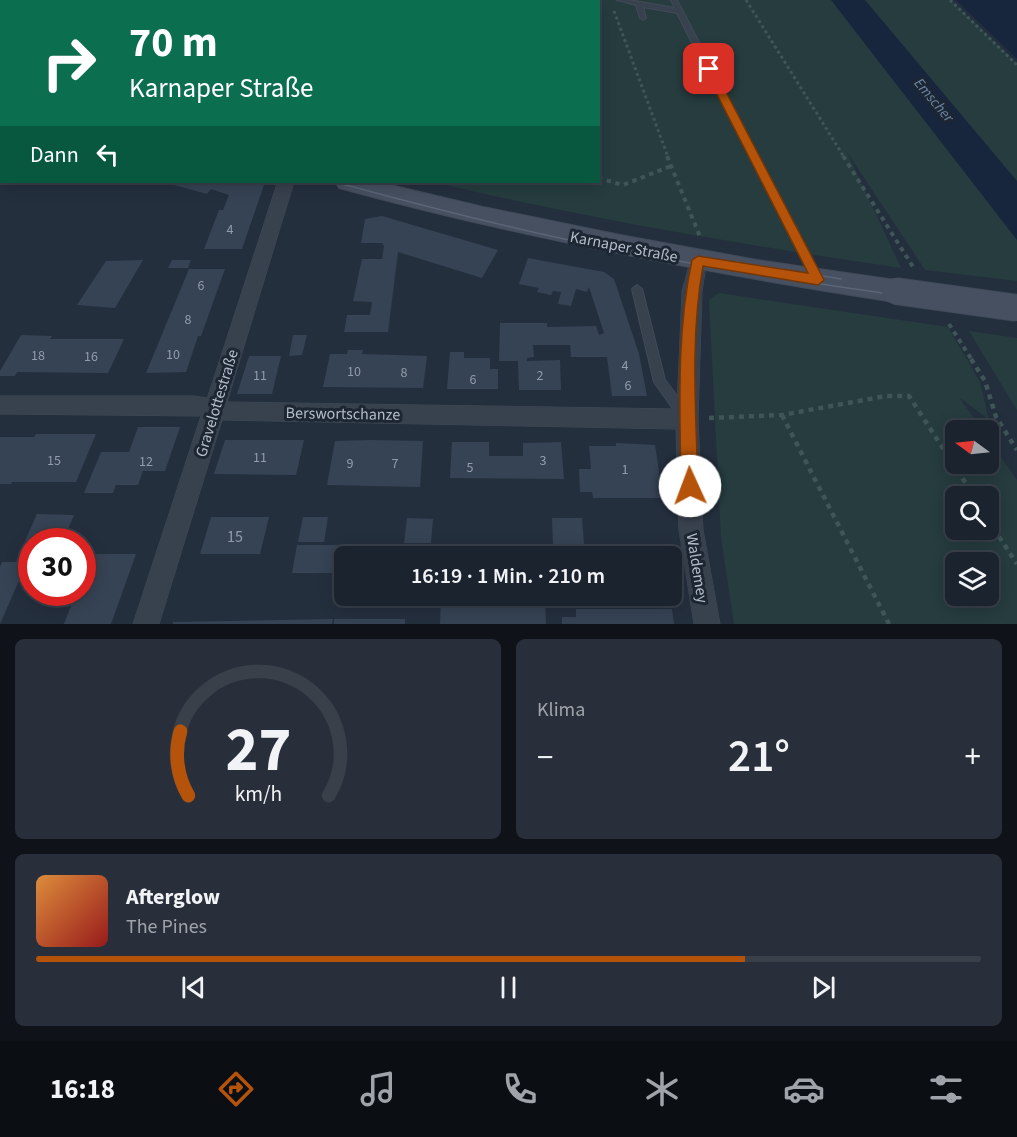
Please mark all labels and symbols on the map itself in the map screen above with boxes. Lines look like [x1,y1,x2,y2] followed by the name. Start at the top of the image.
[683,43,734,94] pin
[909,74,959,128] water label: Emscher
[227,220,234,240] house number: 4
[568,226,680,268] street label: Karnaper Straße
[198,276,205,296] house number: 6
[185,310,192,330] house number: 8
[166,345,180,365] house number: 10
[31,346,45,366] house number: 18
[84,347,98,367] house number: 16
[190,347,244,460] street label: Gravelottestraße
[622,356,629,376] house number: 4
[347,362,361,382] house number: 10
[401,363,408,383] house number: 8
[253,366,267,386] house number: 11
[537,366,544,386] house number: 2
[470,370,477,390] house number: 6
[625,376,632,396] house number: 6
[286,402,401,426] street label: Berswortschanze
[945,420,999,474] north arrow
[253,448,267,468] house number: 11
[47,451,61,471] house number: 15
[540,451,547,471] house number: 3
[139,452,153,472] house number: 12
[347,454,354,474] house number: 9
[392,454,399,474] house number: 7
[658,454,722,518] position arrow
[467,458,474,478] house number: 5
[622,460,629,480] house number: 1
[227,526,243,548] house number: 15
[18,528,96,606] speed limit sign: 30
[681,532,713,605] street label: Waldemey

